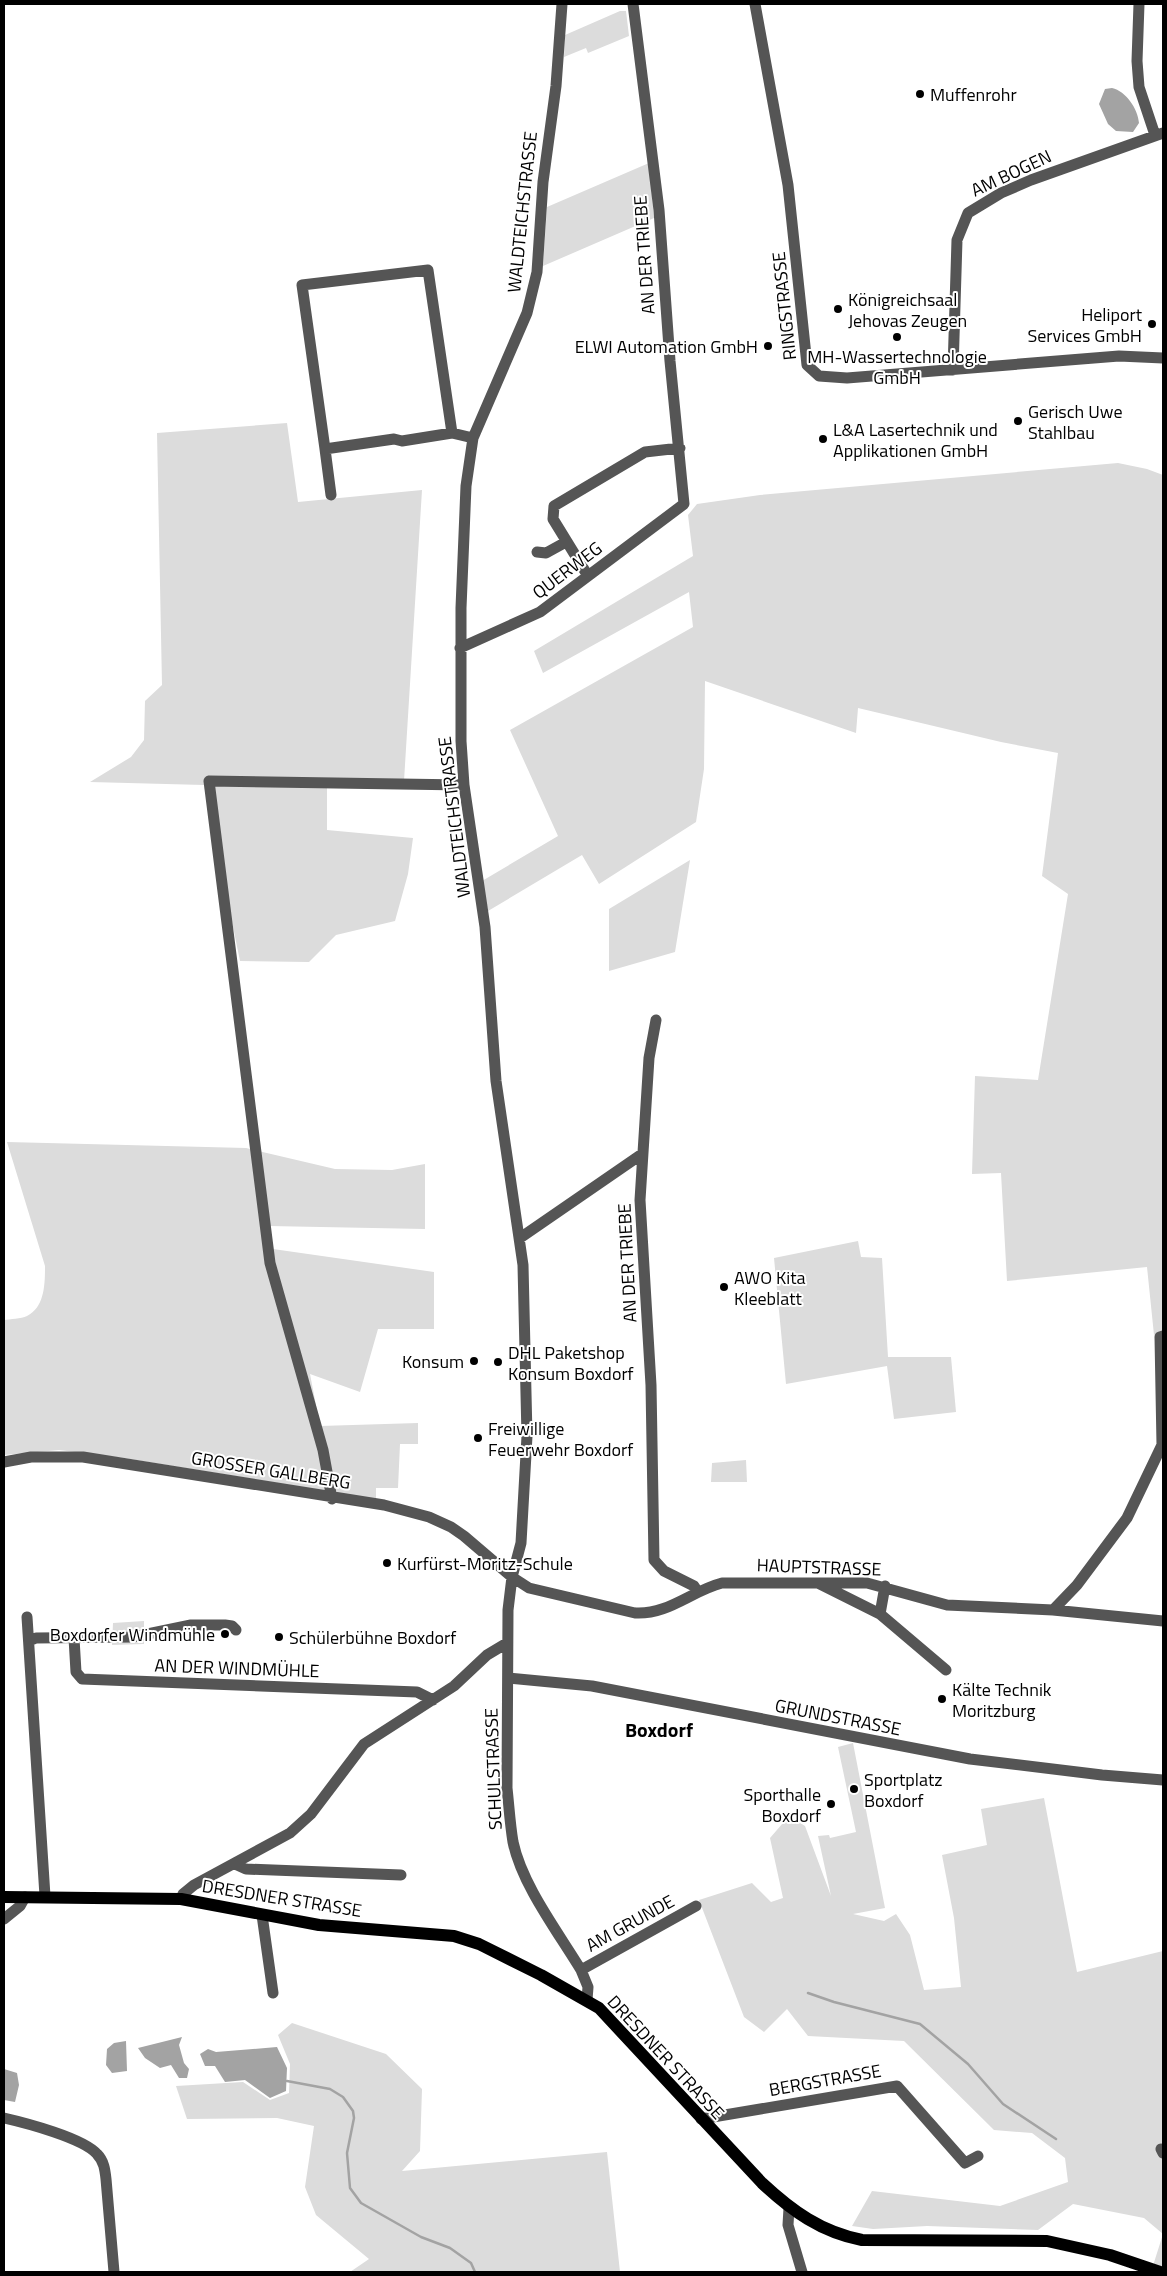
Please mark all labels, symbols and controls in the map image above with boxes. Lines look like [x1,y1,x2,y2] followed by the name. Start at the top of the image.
[930,81,1017,108] place label: Muffenrohr
[914,88,926,100] marker: Muffenrohr
[500,130,544,294] street label: WALDTEICHSTRASSE
[966,143,1056,203] street label: AM BOGEN
[626,194,662,316] street label: AN DER TRIEBE
[765,250,803,362] street label: RINGSTRASSE
[848,286,967,334] place label: Königreichsaal Jehovas Zeugen
[1028,301,1143,349] place label: Heliport Services GmbH
[832,303,844,315] marker: Königreichsaal Jehovas Zeugen
[1146,318,1158,330] marker: Heliport Services GmbH
[891,331,903,343] marker: MH-Wassertechnologie GmbH
[575,333,758,360] place label: ELWI Automation GmbH
[762,340,774,352] marker: ELWI Automation GmbH
[807,343,987,391] place label: MH-Wassertechnologie GmbH
[1028,398,1123,446] place label: Gerisch Uwe Stahlbau
[1012,415,1024,427] marker: Gerisch Uwe Stahlbau
[833,416,998,464] place label: L&A Lasertechnik und Applikationen GmbH
[817,433,829,445] marker: L&A Lasertechnik und Applikationen GmbH
[526,535,608,605] street label: QUERWEG
[431,735,477,899] street label: WALDTEICHSTRASSE
[610,1203,644,1323] street label: AN DER TRIEBE
[734,1264,806,1312] place label: AWO Kita Kleeblatt
[718,1281,730,1293] marker: AWO Kita Kleeblatt
[508,1339,634,1387] place label: DHL Paketshop Konsum Boxdorf
[402,1348,464,1375] place label: Konsum
[468,1355,480,1367] marker: Konsum
[492,1356,504,1368] marker: DHL Paketshop Konsum Boxdorf
[488,1415,633,1463] place label: Freiwillige Feuerwehr Boxdorf
[472,1432,484,1444] marker: Freiwillige Feuerwehr Boxdorf
[189,1444,353,1496] street label: GROSSER GALLBERG
[397,1550,573,1577] place label: Kurfürst-Moritz-Schule
[756,1551,882,1583] street label: HAUPTSTRASSE
[381,1557,393,1569] marker: Kurfürst-Moritz-Schule
[50,1621,215,1648] place label: Boxdorfer Windmühle
[289,1624,456,1651] place label: Schülerbühne Boxdorf
[219,1628,231,1640] marker: Boxdorfer Windmühle
[273,1631,285,1643] marker: Schülerbühne Boxdorf
[154,1652,320,1684] street label: AN DER WINDMÜHLE
[952,1676,1052,1724] place label: Kälte Technik Moritzburg
[773,1692,903,1742] street label: GRUNDSTRASSE
[936,1693,948,1705] marker: Kälte Technik Moritzburg
[477,1707,509,1831] street label: SCHULSTRASSE
[625,1714,693,1745] district label: Boxdorf
[864,1766,942,1814] place label: Sportplatz Boxdorf
[744,1781,821,1829] place label: Sporthalle Boxdorf
[848,1783,860,1795] marker: Sportplatz Boxdorf
[825,1798,837,1810] marker: Sporthalle Boxdorf
[200,1872,364,1924] street label: DRESDNER STRASSE
[581,1888,679,1958] street label: AM GRUNDE
[601,1989,731,2125] street label: DRESDNER STRASSE
[767,2057,883,2103] street label: BERGSTRASSE

